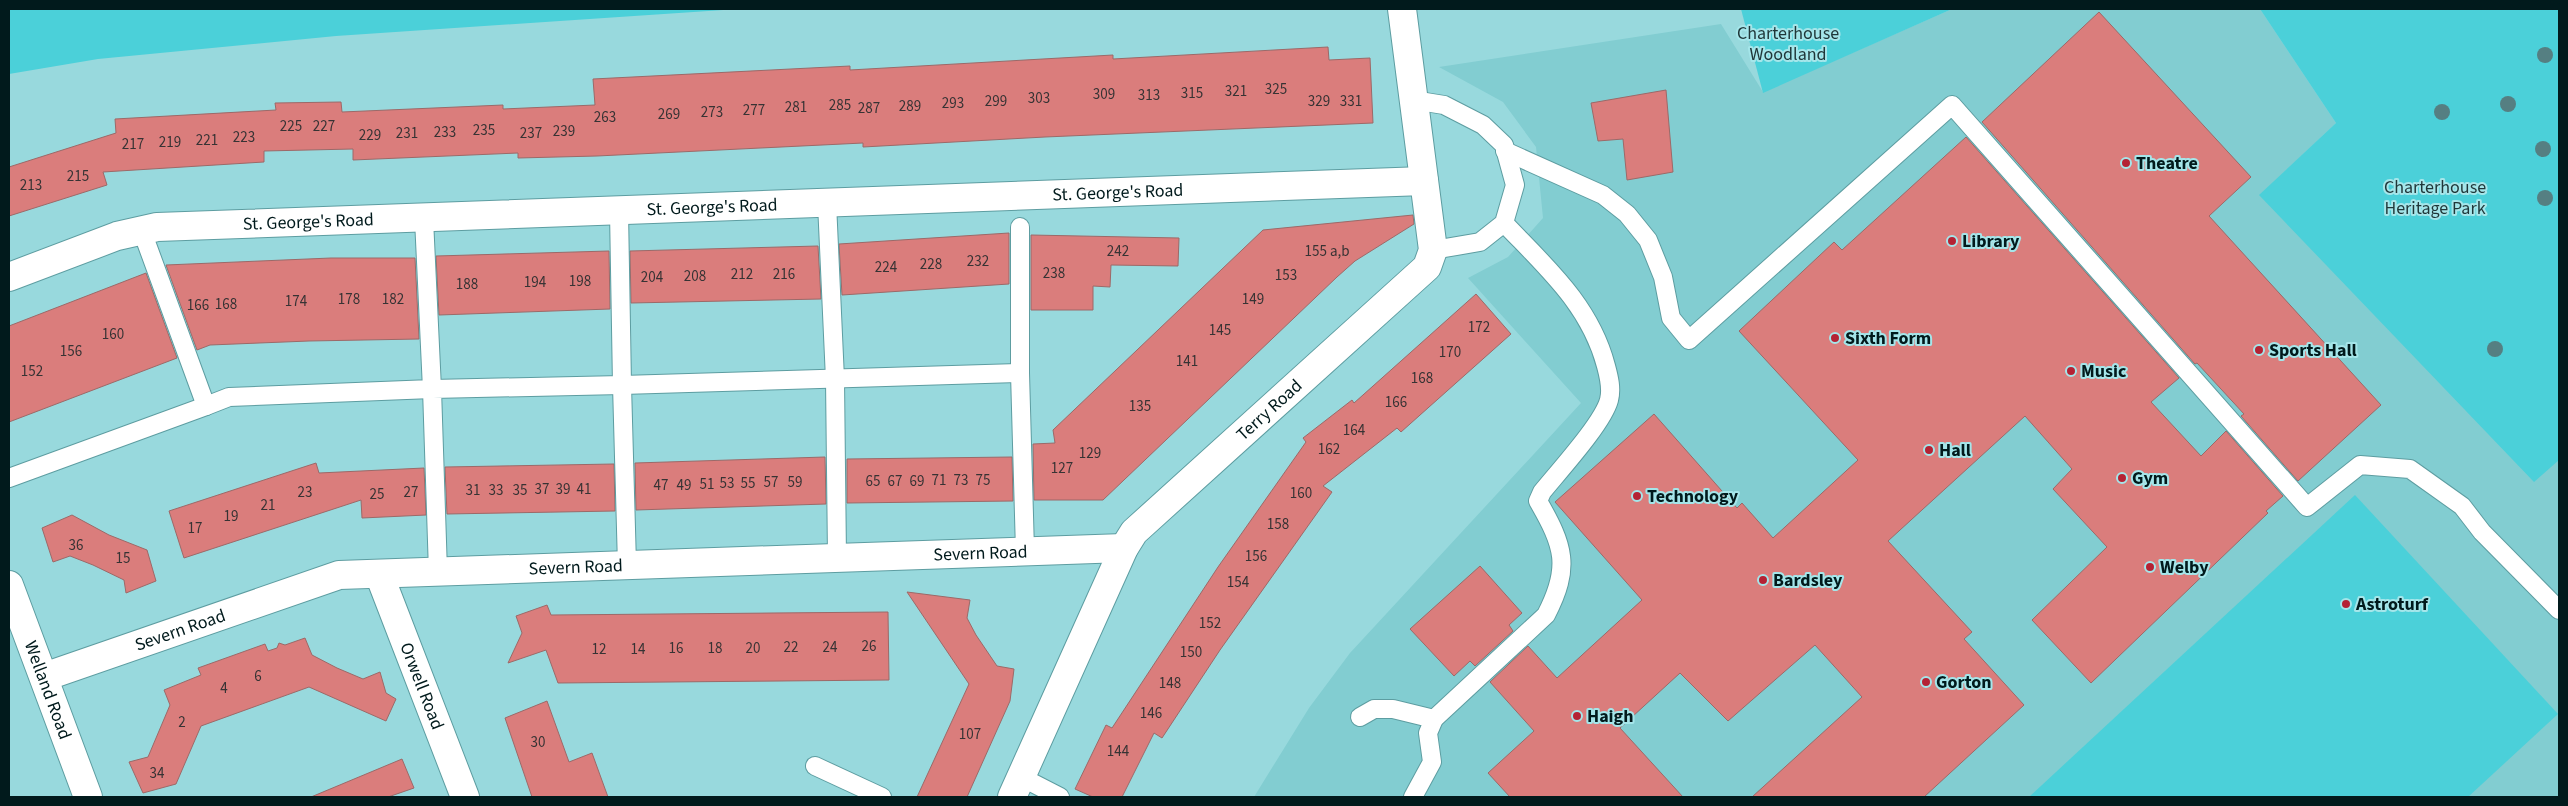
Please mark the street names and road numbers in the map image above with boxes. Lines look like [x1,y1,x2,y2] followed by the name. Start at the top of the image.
[1052,178,1184,207] street label: St. George's Road
[646,192,778,222] street label: St. George's Road
[242,207,374,237] street label: St. George's Road
[1231,374,1308,447] street label: Terry Road
[933,539,1028,568] street label: Severn Road
[528,553,623,581] street label: Severn Road
[132,603,229,658] street label: Severn Road
[18,637,77,743] street label: Welland Road
[394,639,450,733] street label: Orwell Road

